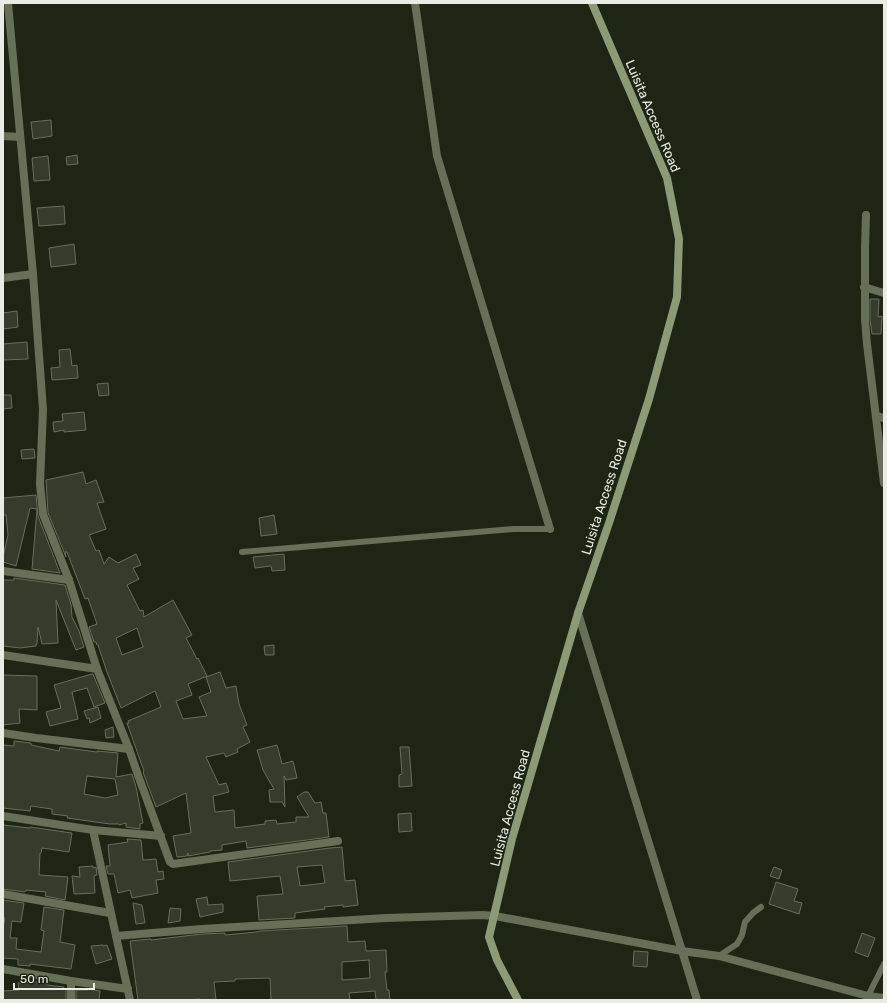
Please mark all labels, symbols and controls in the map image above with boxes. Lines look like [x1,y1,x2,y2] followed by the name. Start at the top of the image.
[623,58,683,174] street label: Luisita Access Road
[578,437,630,557] street label: Luisita Access Road
[487,748,533,868] street label: Luisita Access Road
[14,965,94,991] scale bar
[20,972,48,986] text: 50 m

